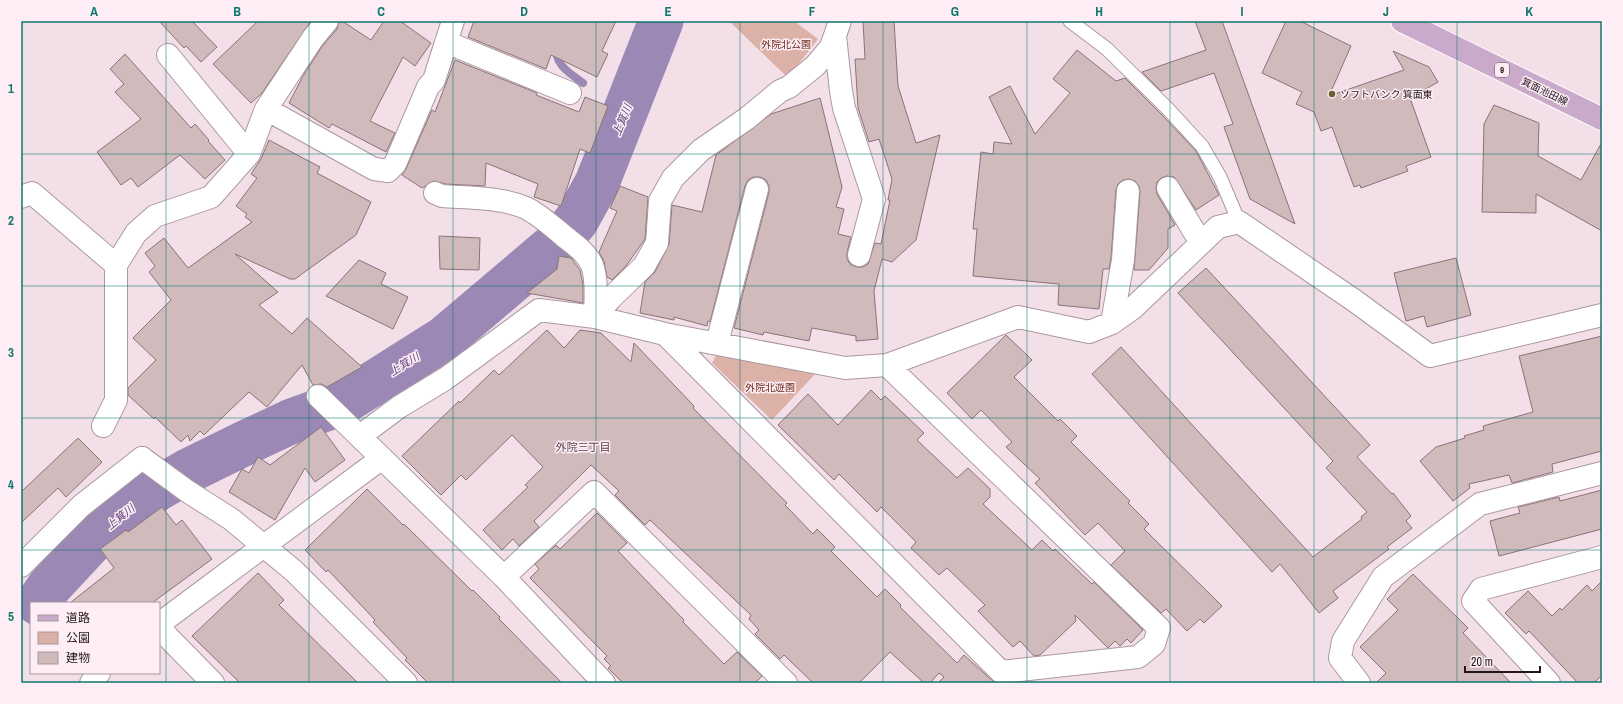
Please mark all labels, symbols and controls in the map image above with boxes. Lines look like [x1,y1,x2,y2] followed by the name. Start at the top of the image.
[90,3,98,20] text: A
[233,3,241,20] text: B
[377,3,385,20] text: C
[520,3,528,20] text: D
[664,3,672,20] text: E
[809,3,816,20] text: F
[951,3,959,20] text: G
[1095,3,1103,20] text: H
[1241,3,1244,20] text: I
[1383,3,1389,20] text: J
[1525,3,1533,20] text: K
[761,38,811,51] park label: 外院北公園
[1495,63,1509,77] road number: 9
[1519,75,1570,108] street label: 箕面池田線
[8,80,14,97] text: 1
[1340,88,1433,101] place label: ソフトバンク 箕面東
[1327,89,1337,99] marker: ソフトバンク 箕面東
[609,101,635,138] water label: 上箕川
[8,212,14,229] text: 2
[8,344,14,361] text: 3
[386,349,423,379] water label: 上箕川
[745,381,795,394] park label: 外院北遊園
[556,440,611,454] district label: 外院三丁目
[8,476,14,493] text: 4
[103,501,138,533] water label: 上箕川
[30,602,160,674] legend
[8,608,14,625] text: 5
[66,610,90,626] text: 道路
[66,630,90,646] text: 公園
[1465,648,1540,674] scale bar
[66,650,90,666] text: 建物
[1471,654,1493,670] text: 20 m

